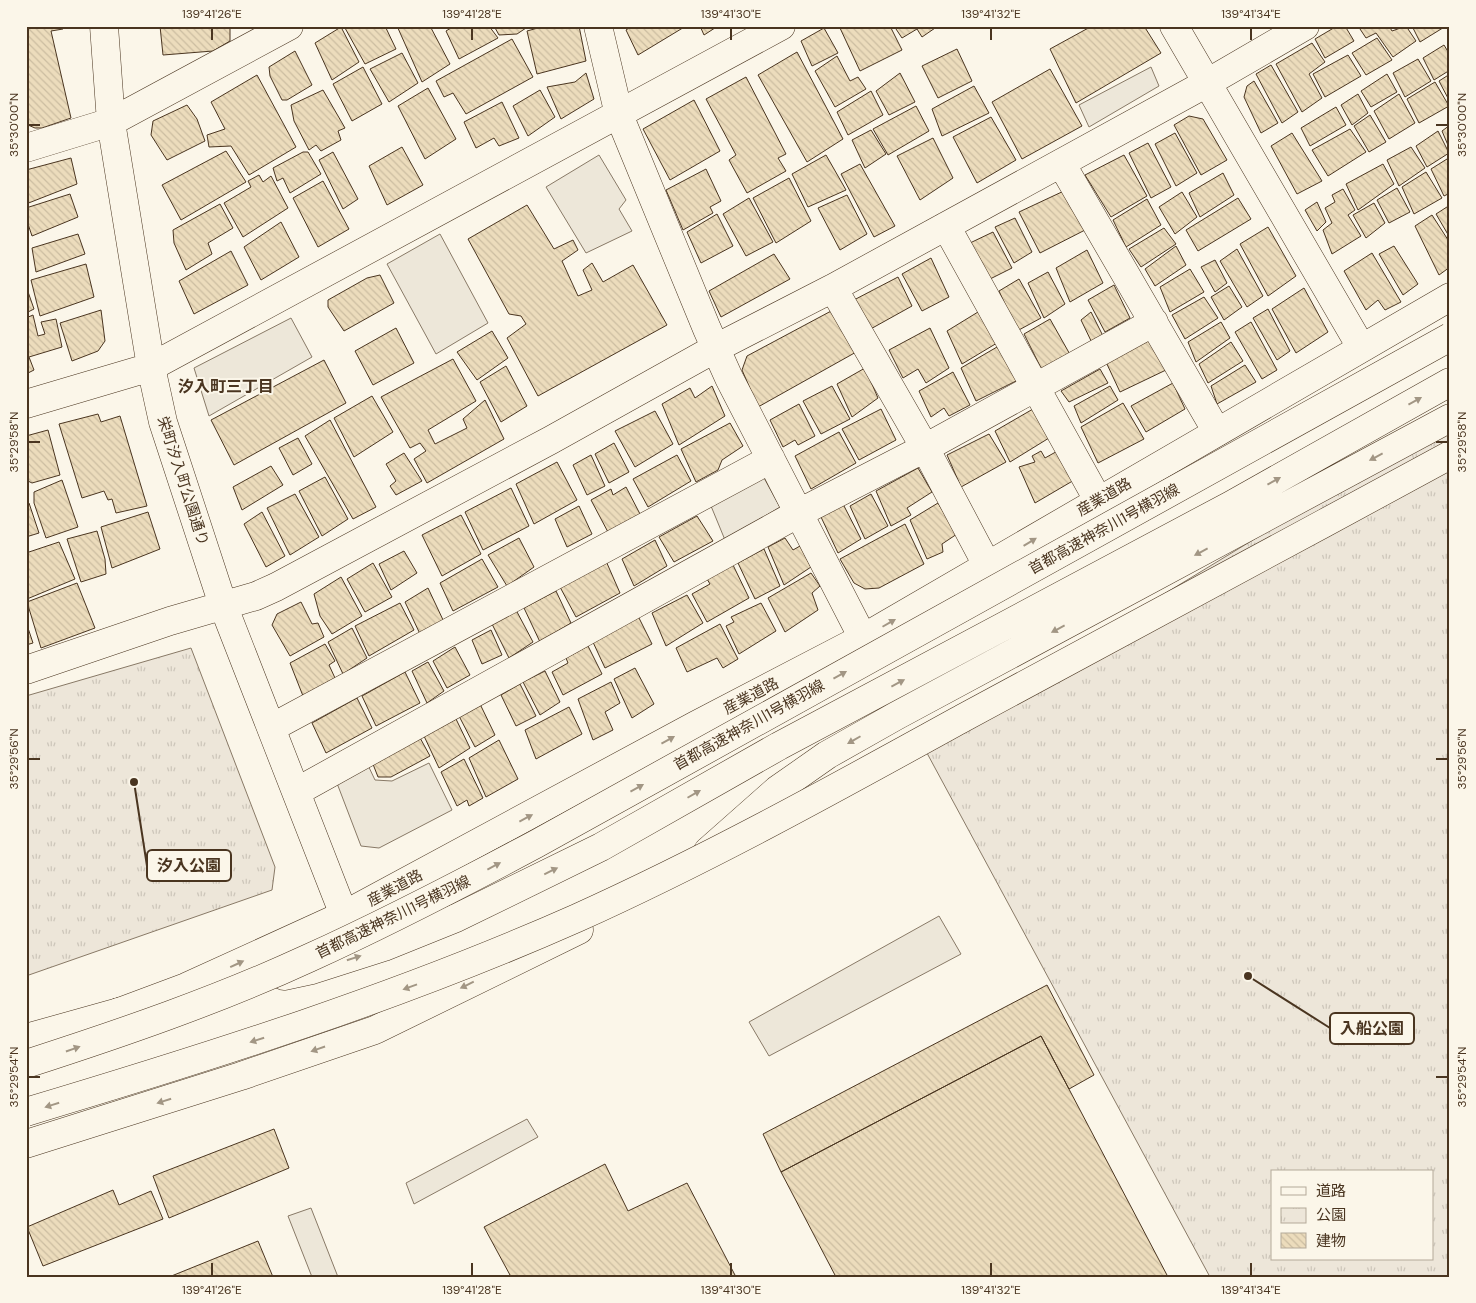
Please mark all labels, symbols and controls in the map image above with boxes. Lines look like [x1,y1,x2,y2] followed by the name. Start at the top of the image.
[182,6,242,22] text: 139°41'26"E
[442,6,502,22] text: 139°41'28"E
[701,6,762,22] text: 139°41'30"E
[961,6,1021,22] text: 139°41'32"E
[1221,6,1281,22] text: 139°41'34"E
[6,93,22,157] text: 35°30'00"N
[1454,93,1470,157] text: 35°30'00"N
[178,376,274,397] district label: 汐入町三丁目
[1409,397,1422,406] one-way arrow
[6,412,22,472] text: 35°29'58"N
[1454,412,1470,472] text: 35°29'58"N
[153,414,213,548] street label: 栄町汐入町公園通り
[1369,453,1383,462] one-way arrow
[1073,473,1135,521] street label: 産業道路
[1266,477,1281,485] one-way arrow
[1025,479,1183,579] street label: 首都高速神奈川1号横羽線
[1023,537,1036,546] one-way arrow
[1195,547,1208,556] one-way arrow
[882,619,896,627] one-way arrow
[1051,624,1065,633] one-way arrow
[832,671,847,679] one-way arrow
[720,673,782,719] street label: 産業道路
[670,675,828,775] street label: 首都高速神奈川1号横羽線
[890,679,905,687] one-way arrow
[6,728,22,790] text: 35°29'56"N
[1454,728,1470,790] text: 35°29'56"N
[661,736,676,744] one-way arrow
[847,736,861,744] one-way arrow
[629,784,644,792] one-way arrow
[687,790,700,799] one-way arrow
[519,814,533,823] one-way arrow
[147,850,231,881] callout: 汐入公園
[157,855,221,876] text: 汐入公園
[487,862,501,870] one-way arrow
[364,865,426,911] street label: 産業道路
[544,867,558,875] one-way arrow
[312,871,474,963] street label: 首都高速神奈川1号横羽線
[347,953,362,961] one-way arrow
[230,960,244,968] one-way arrow
[460,981,474,989] one-way arrow
[402,983,417,991] one-way arrow
[1330,1013,1414,1044] callout: 入船公園
[1340,1018,1404,1039] text: 入船公園
[249,1037,264,1045] one-way arrow
[65,1045,80,1052] one-way arrow
[310,1045,325,1053] one-way arrow
[6,1047,22,1107] text: 35°29'54"N
[1454,1047,1470,1107] text: 35°29'54"N
[156,1097,171,1105] one-way arrow
[44,1101,59,1109] one-way arrow
[1271,1170,1434,1260] legend
[1316,1181,1346,1201] text: 道路
[1316,1205,1346,1225] text: 公園
[1316,1231,1346,1251] text: 建物
[182,1282,242,1298] text: 139°41'26"E
[442,1282,502,1298] text: 139°41'28"E
[701,1282,762,1298] text: 139°41'30"E
[961,1282,1021,1298] text: 139°41'32"E
[1221,1282,1281,1298] text: 139°41'34"E

